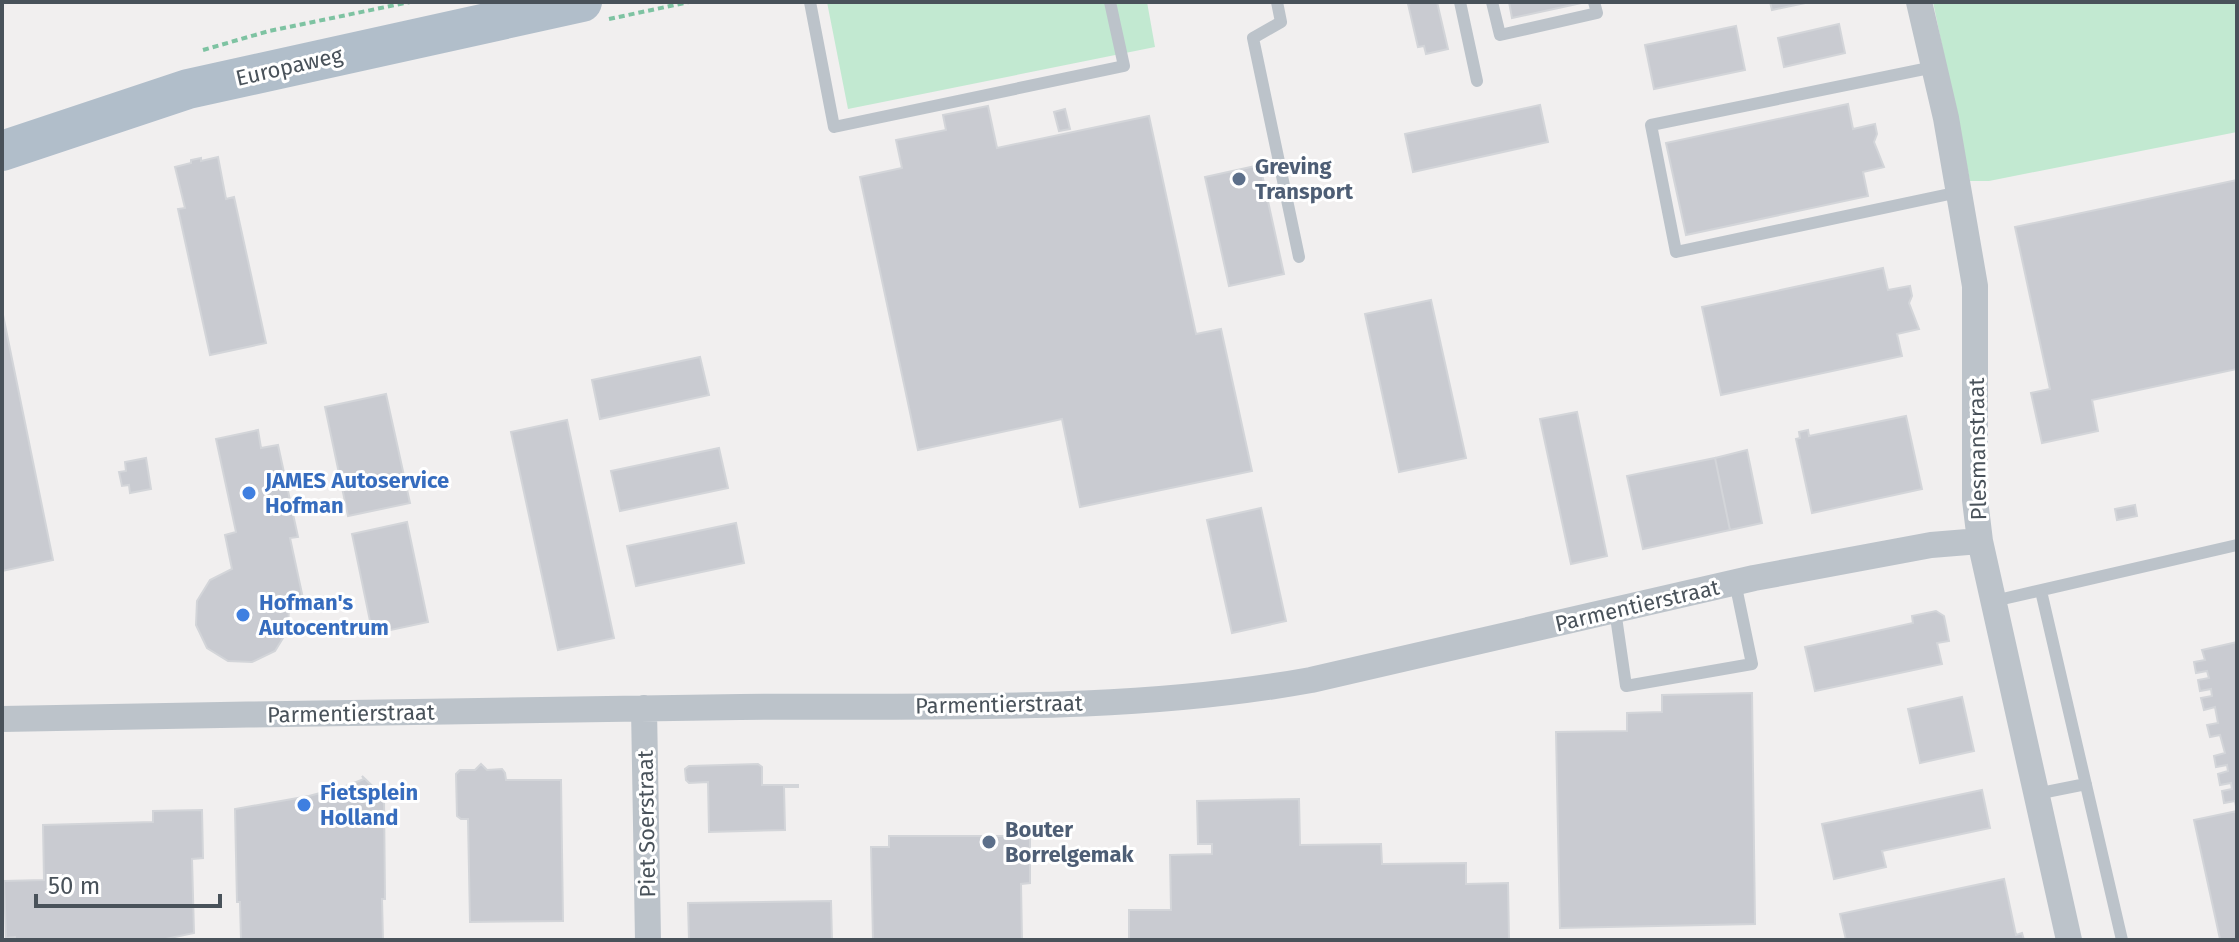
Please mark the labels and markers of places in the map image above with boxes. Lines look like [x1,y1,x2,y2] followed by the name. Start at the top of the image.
[1255,153,1353,205] place label: Greving Transport
[1230,170,1248,188] marker: Greving Transport
[264,467,449,519] place label: JAMES Autoservice Hofman
[240,484,258,502] marker: JAMES Autoservice Hofman
[258,589,389,641] place label: Hofman's Autocentrum
[234,606,252,624] marker: Hofman's Autocentrum
[320,779,418,831] place label: Fietsplein Holland
[295,796,313,814] marker: Fietsplein Holland
[1005,816,1135,868] place label: Bouter Borrelgemak
[980,833,998,851] marker: Bouter Borrelgemak

